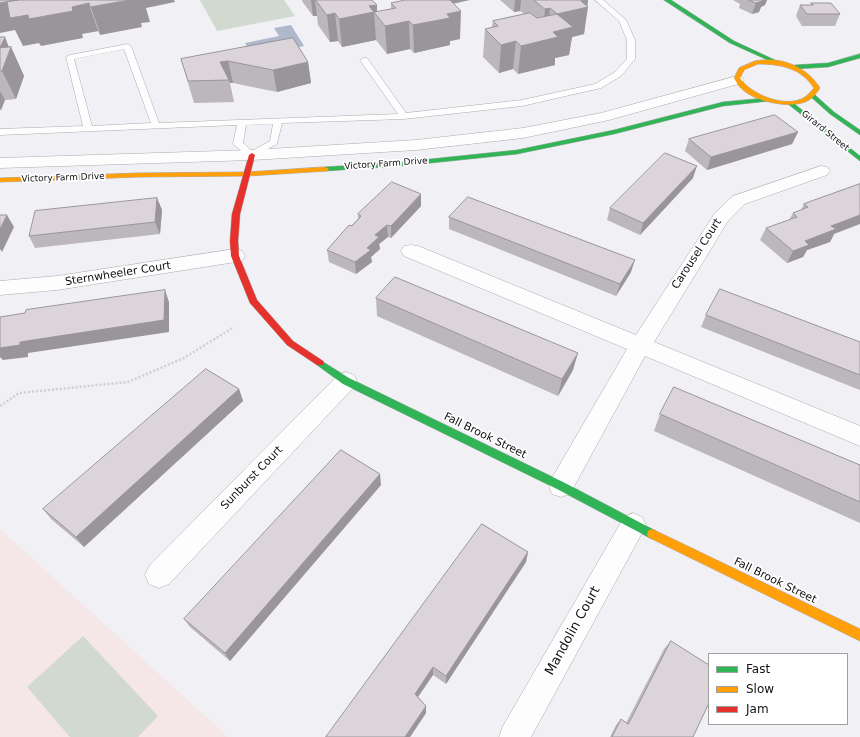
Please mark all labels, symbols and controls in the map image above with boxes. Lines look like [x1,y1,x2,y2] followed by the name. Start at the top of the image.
[799,109,851,153] street label: Girard Street
[344,156,428,172] street label: Victory Farm Drive
[21,171,105,185] street label: Victory Farm Drive
[669,216,725,292] street label: Carousel Court
[64,259,172,289] street label: Sternwheeler Court
[442,410,528,462] street label: Fall Brook Street
[218,444,286,512] street label: Sunburst Court
[732,555,818,607] street label: Fall Brook Street
[542,584,604,678] street label: Mandolin Court
[708,653,848,725] legend
[746,662,770,676] text: Fast
[746,682,774,696] text: Slow
[746,702,769,716] text: Jam

